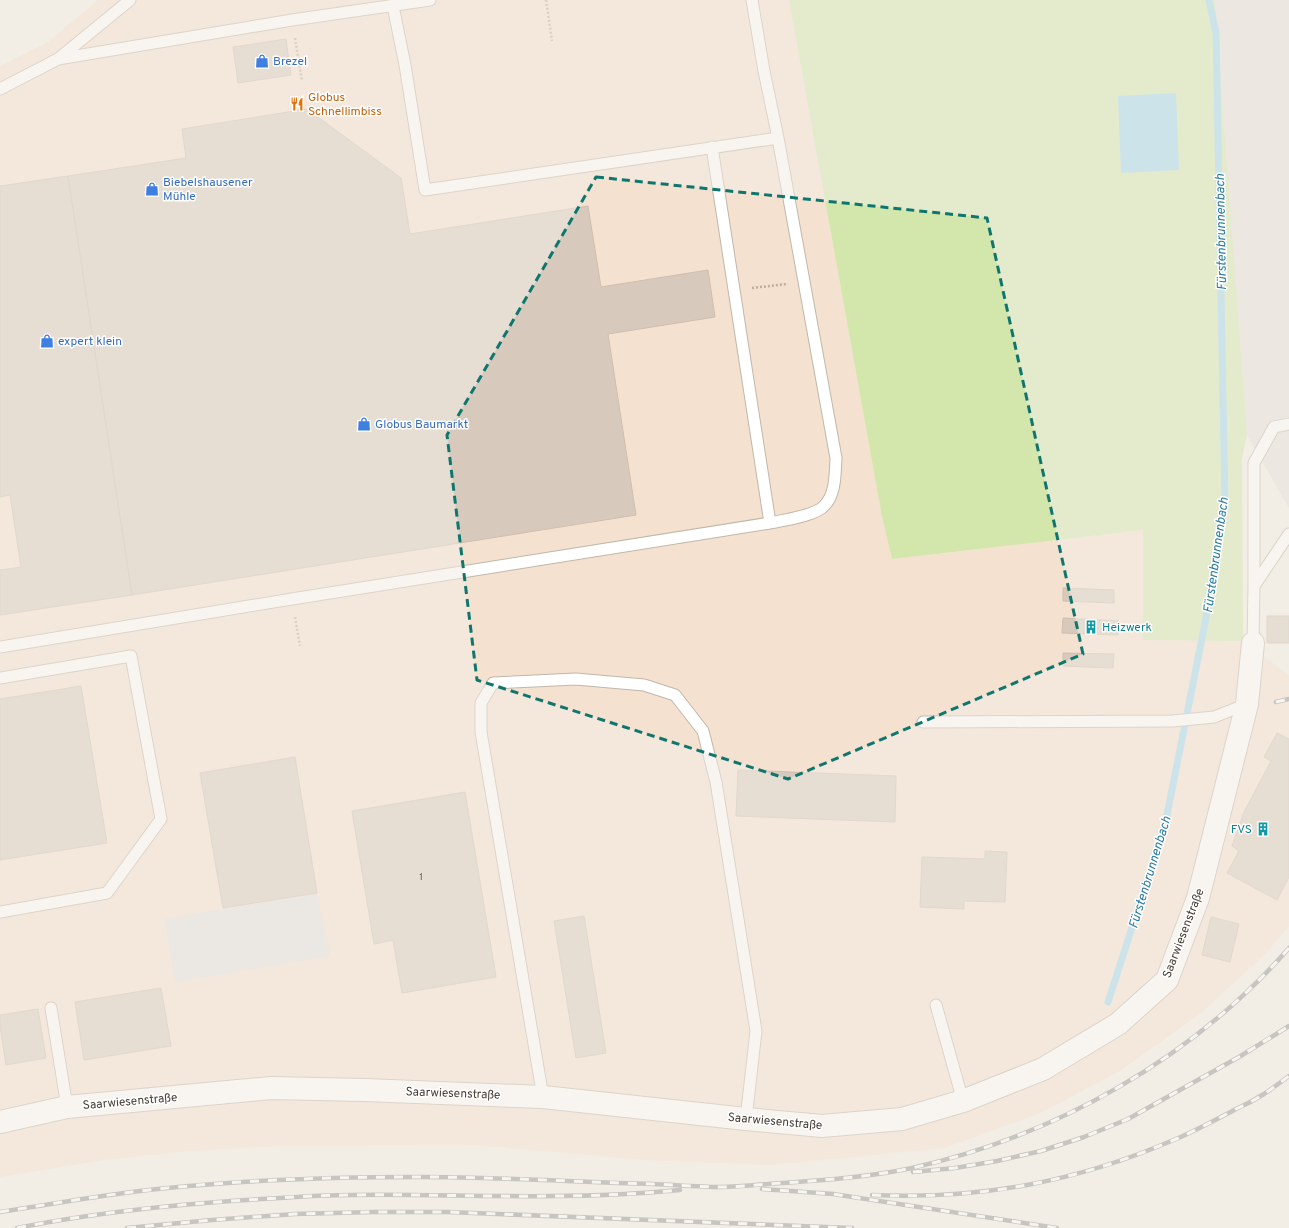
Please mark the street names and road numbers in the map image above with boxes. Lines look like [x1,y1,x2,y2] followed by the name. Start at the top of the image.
[1159,886,1208,981] street label: Saarwiesenstraße
[405,1084,501,1104] street label: Saarwiesenstraße
[82,1090,178,1114] street label: Saarwiesenstraße
[727,1110,823,1134] street label: Saarwiesenstraße

